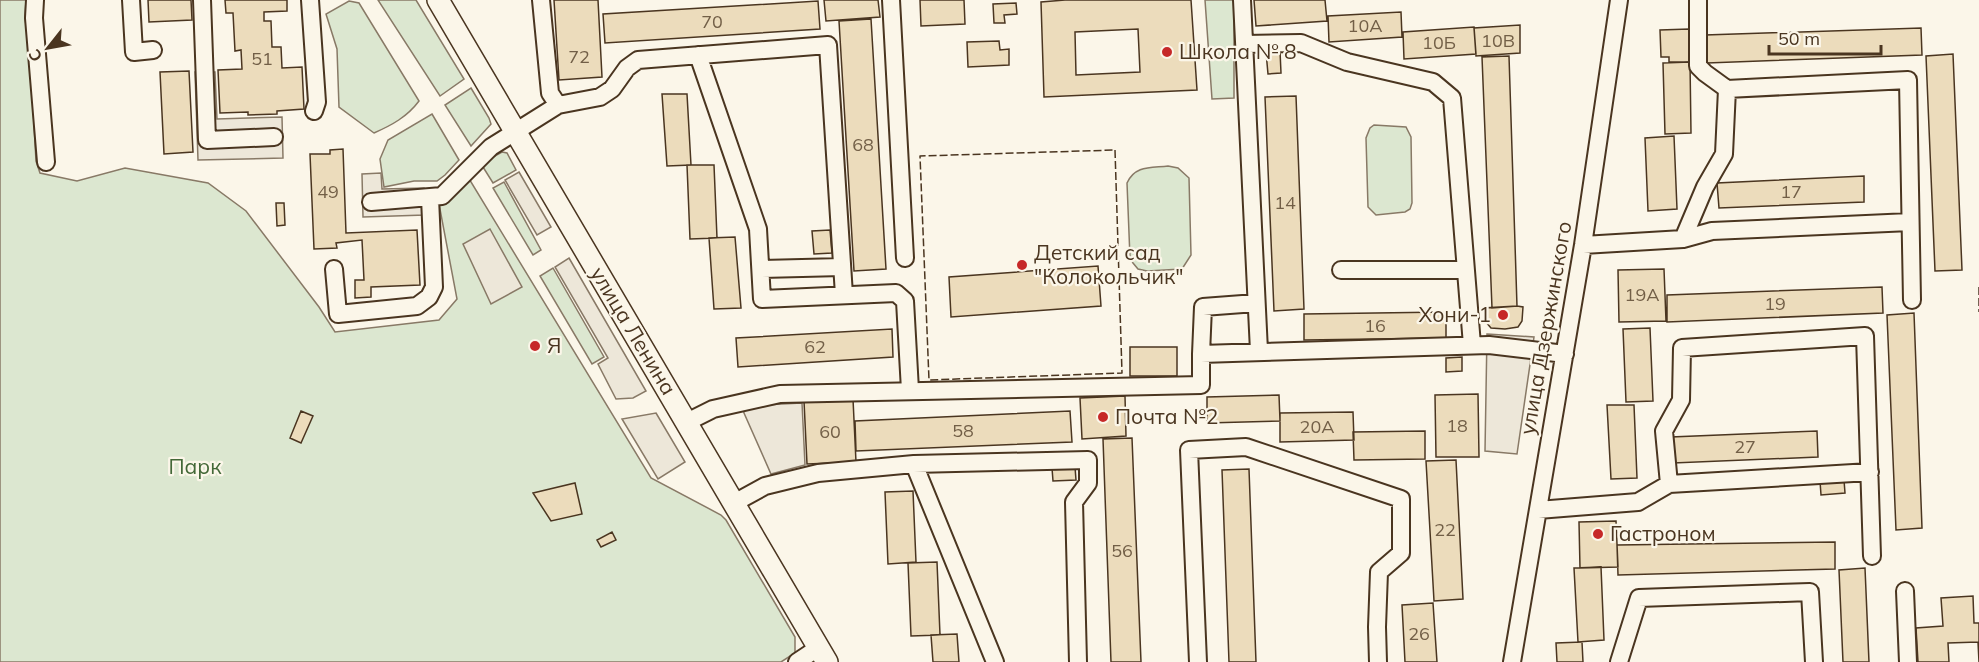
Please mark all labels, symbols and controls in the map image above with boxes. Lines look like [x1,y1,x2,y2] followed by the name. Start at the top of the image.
[701,10,723,33] house number: 70
[1348,14,1382,37] house number: 10А
[18,18,78,78] north arrow
[1769,18,1882,56] scale bar
[1778,27,1820,50] text: 50 m
[1481,29,1515,52] house number: 10В
[1422,31,1456,54] house number: 10Б
[1179,38,1297,64] place label: Школа № 8
[568,45,590,68] house number: 72
[1160,45,1174,59] marker: Школа № 8
[24,46,47,66] text: С
[251,47,273,70] house number: 51
[852,133,874,156] house number: 68
[317,180,339,203] house number: 49
[1780,180,1802,203] house number: 17
[1274,191,1296,214] house number: 14
[1513,219,1577,437] street label: улица Дзержинского
[1034,239,1183,289] place label: Детский сад "Колокольчик"
[1015,258,1029,272] marker: Детский сад "Колокольчик"
[585,262,682,399] street label: улица Ленина
[1625,283,1659,306] house number: 19А
[1764,292,1786,315] house number: 19
[1419,301,1491,327] place label: Хони-1
[1496,308,1510,322] marker: Хони-1
[1364,314,1386,337] house number: 16
[547,332,561,358] place label: Я
[804,335,826,358] house number: 62
[528,339,542,353] marker: Я
[1115,403,1218,429] place label: Почта №2
[1096,410,1110,424] marker: Почта №2
[1446,414,1468,437] house number: 18
[1300,415,1334,438] house number: 20А
[952,419,974,442] house number: 58
[819,420,841,443] house number: 60
[1734,435,1756,458] house number: 27
[169,453,222,479] park label: Парк
[1434,518,1456,541] house number: 22
[1610,520,1716,546] place label: Гастроном
[1591,527,1605,541] marker: Гастроном
[1111,539,1133,562] house number: 56
[1408,622,1430,645] house number: 26

